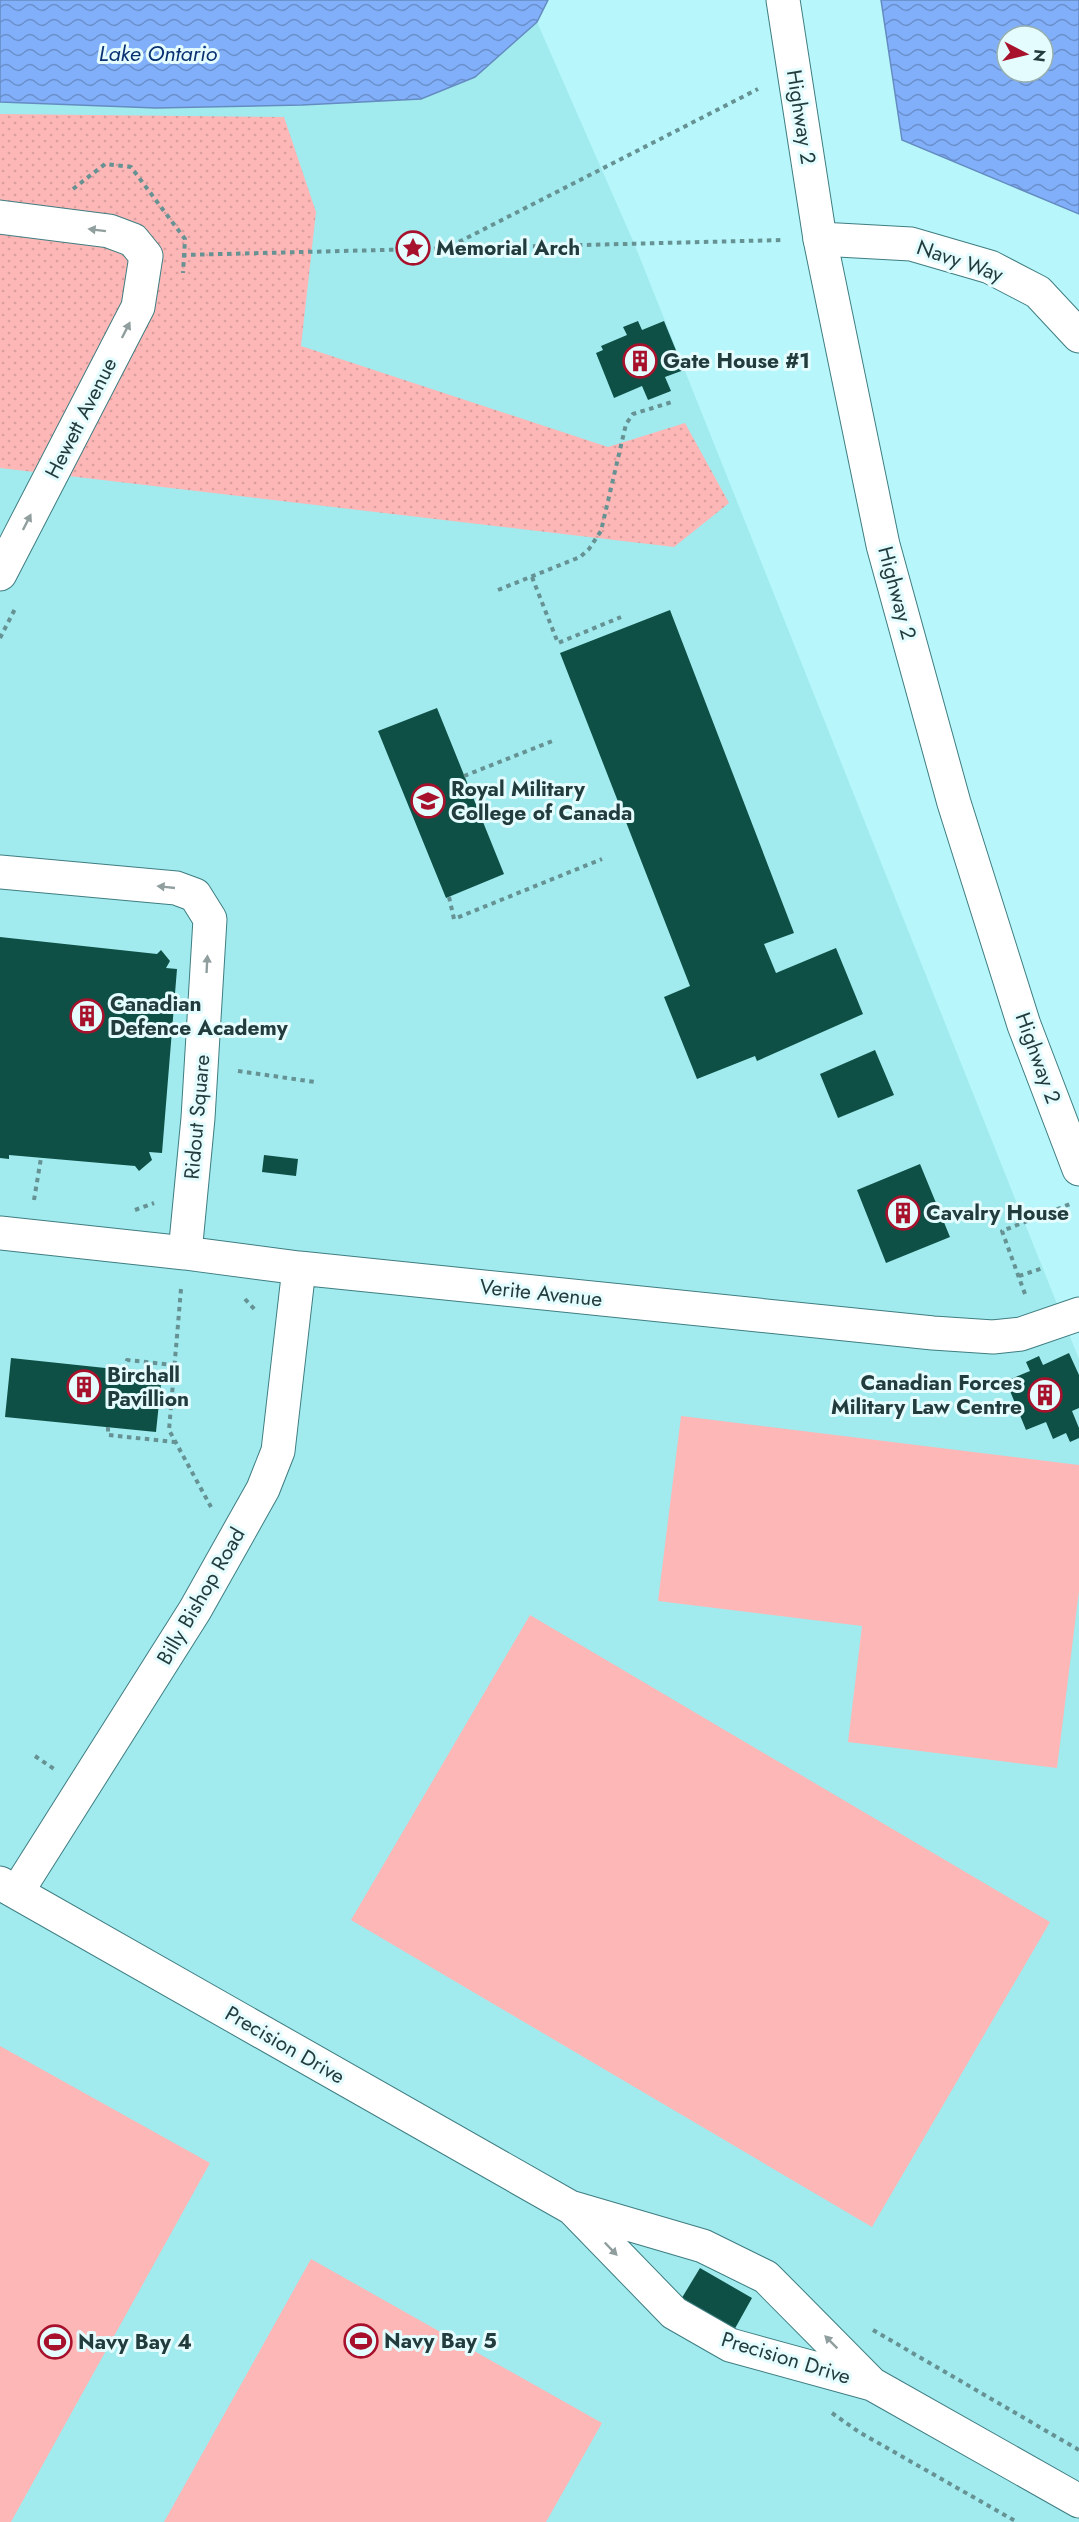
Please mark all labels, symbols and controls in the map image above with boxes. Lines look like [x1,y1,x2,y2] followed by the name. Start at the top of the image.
[995,24,1055,84] north arrow
[99,37,218,69] water label: Lake Ontario
[1027,48,1052,63] text: N
[779,68,823,166] street label: Highway 2
[87,225,106,235] one-way arrow
[395,230,431,266] place icon: Memorial Arch
[913,232,1008,290] street label: Navy Way
[436,233,580,263] place label: Memorial Arch
[121,321,131,338] one-way arrow
[622,343,658,379] building icon: Gate House #1
[663,346,810,376] place label: Gate House #1
[38,352,124,484] street label: Hewett Avenue
[22,513,32,530] one-way arrow
[870,543,924,643] street label: Highway 2
[451,774,632,828] place label: Royal Military College of Canada
[410,783,446,819] school or university icon: Royal Military College of Canada
[157,882,176,892] one-way arrow
[203,954,212,973] one-way arrow
[110,989,289,1043] place label: Canadian Defence Academy
[69,998,105,1034] building icon: Canadian Defence Academy
[1008,1008,1068,1108] street label: Highway 2
[177,1053,217,1181] street label: Ridout Square
[885,1195,921,1231] building icon: Cavalry House
[926,1198,1069,1228] place label: Cavalry House
[478,1272,604,1314] street label: Verite Avenue
[107,1360,189,1414] place label: Birchall Pavillion
[831,1368,1022,1422] place label: Canadian Forces Military Law Centre
[66,1369,102,1405] building icon: Birchall Pavillion
[1027,1377,1063,1413] building icon: Canadian Forces Military Law Centre
[149,1522,253,1670] street label: Billy Bishop Road
[220,1999,351,2092] street label: Precision Drive
[604,2241,618,2255] one-way arrow
[343,2323,379,2359] sports icon: Navy Bay 5
[37,2324,73,2360] sports icon: Navy Bay 4
[718,2324,854,2392] street label: Precision Drive
[384,2326,497,2356] place label: Navy Bay 5
[78,2327,192,2357] place label: Navy Bay 4
[824,2336,838,2350] one-way arrow

